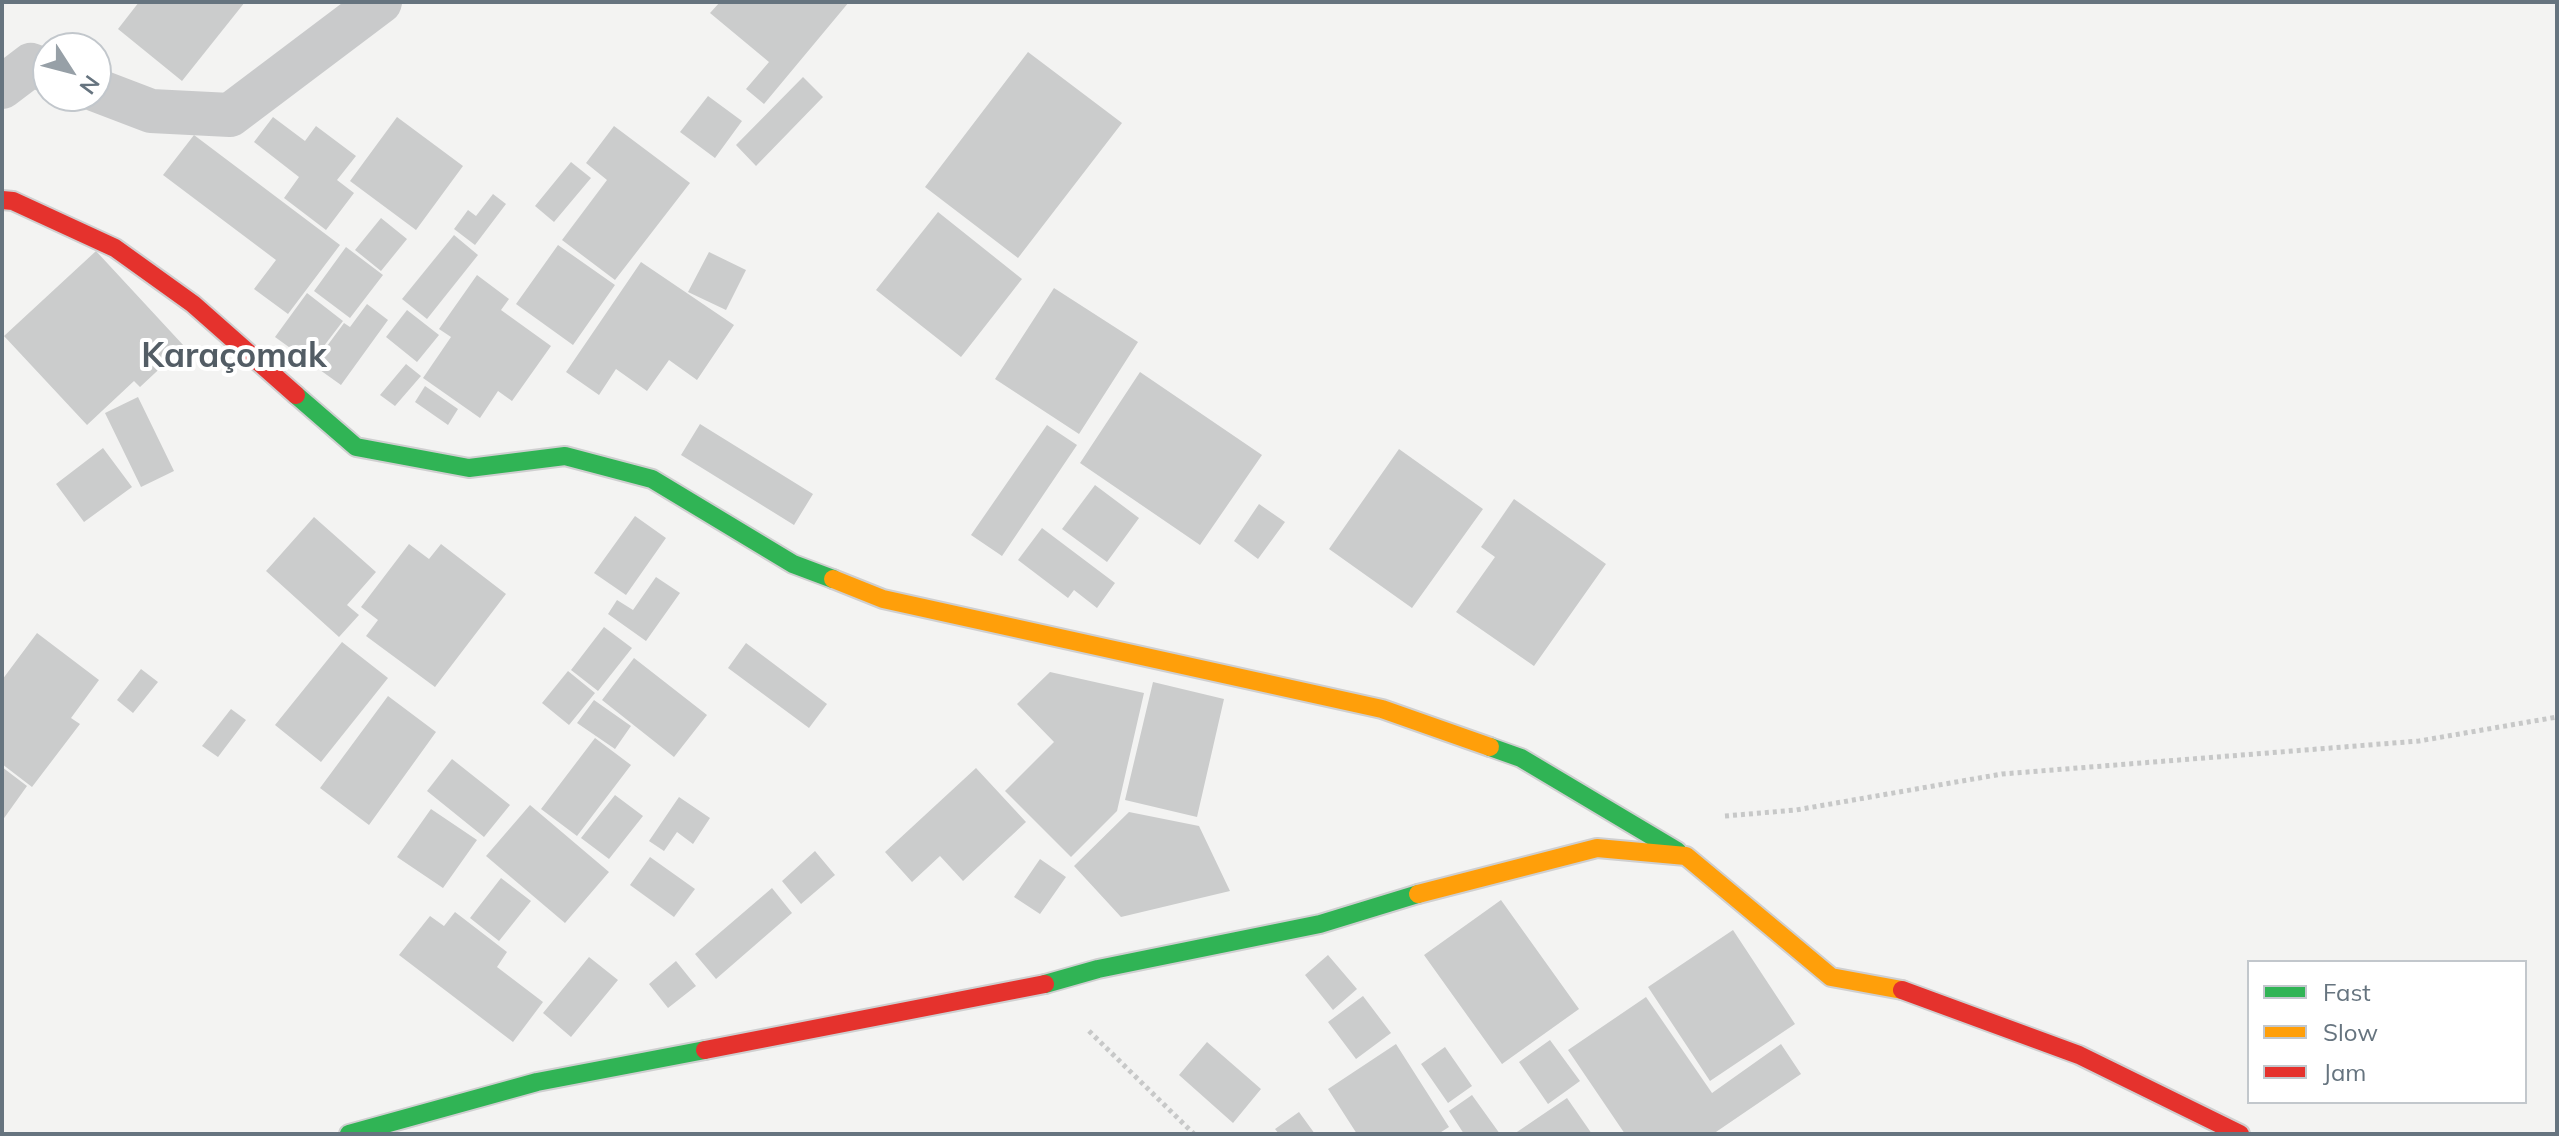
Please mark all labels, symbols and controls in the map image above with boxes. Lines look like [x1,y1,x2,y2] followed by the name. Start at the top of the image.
[32,32,112,112] north arrow
[74,70,106,100] text: N
[141,337,327,377] district label: Karaçomak
[2247,960,2527,1104] legend
[2323,977,2371,1007] text: Fast
[2323,1017,2378,1047] text: Slow
[2323,1057,2366,1087] text: Jam

